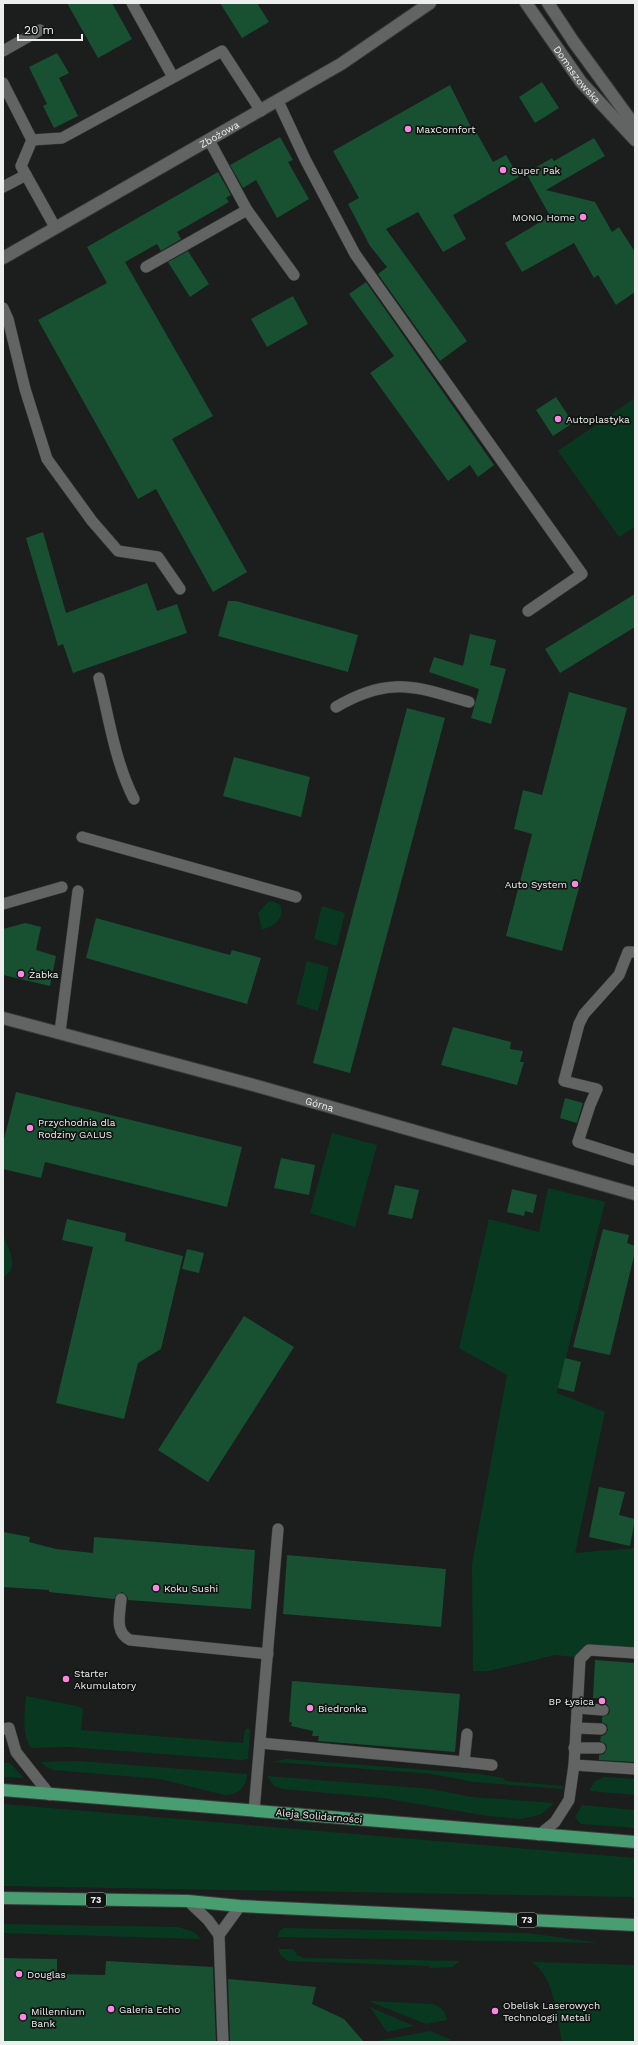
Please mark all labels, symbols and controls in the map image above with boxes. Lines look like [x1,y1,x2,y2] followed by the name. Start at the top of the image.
[18,16,82,42] scale bar
[24,23,54,37] text: 20 m
[552,44,603,105] street label: Domaszowska
[197,118,241,150] street label: Zbożowa
[403,124,413,134] marker: MaxComfort
[416,124,476,135] place label: MaxComfort
[498,165,508,175] marker: Super Pak
[511,165,561,176] place label: Super Pak
[512,212,575,223] place label: MONO Home
[578,212,588,222] marker: MONO Home
[553,414,563,424] marker: Autoplastyka
[566,414,630,425] place label: Autoplastyka
[505,879,567,890] place label: Auto System
[570,879,580,889] marker: Auto System
[16,969,26,979] marker: Żabka
[29,969,59,980] place label: Żabka
[304,1095,335,1113] street label: Górna
[38,1117,116,1140] place label: Przychodnia dla Rodziny GALUS
[25,1123,35,1133] marker: Przychodnia dla Rodziny GALUS
[151,1583,161,1593] marker: Koku Sushi
[164,1583,218,1594] place label: Koku Sushi
[74,1668,137,1691] place label: Starter Akumulatory
[61,1674,71,1684] marker: Starter Akumulatory
[549,1696,594,1707] place label: BP Łysica
[597,1696,607,1706] marker: BP Łysica
[305,1703,315,1713] marker: Biedronka
[318,1703,367,1714] place label: Biedronka
[275,1807,363,1825] street label: Aleja Solidarności
[86,1893,106,1907] road number: 73
[517,1913,537,1927] road number: 73
[14,1969,24,1979] marker: Douglas
[27,1969,66,1980] place label: Douglas
[503,2000,600,2023] place label: Obelisk Laserowych Technologii Metali
[106,2004,116,2014] marker: Galeria Echo
[119,2004,180,2015] place label: Galeria Echo
[31,2006,85,2029] place label: Millennium Bank
[490,2006,500,2016] marker: Obelisk Laserowych Technologii Metali
[18,2012,28,2022] marker: Millennium Bank

